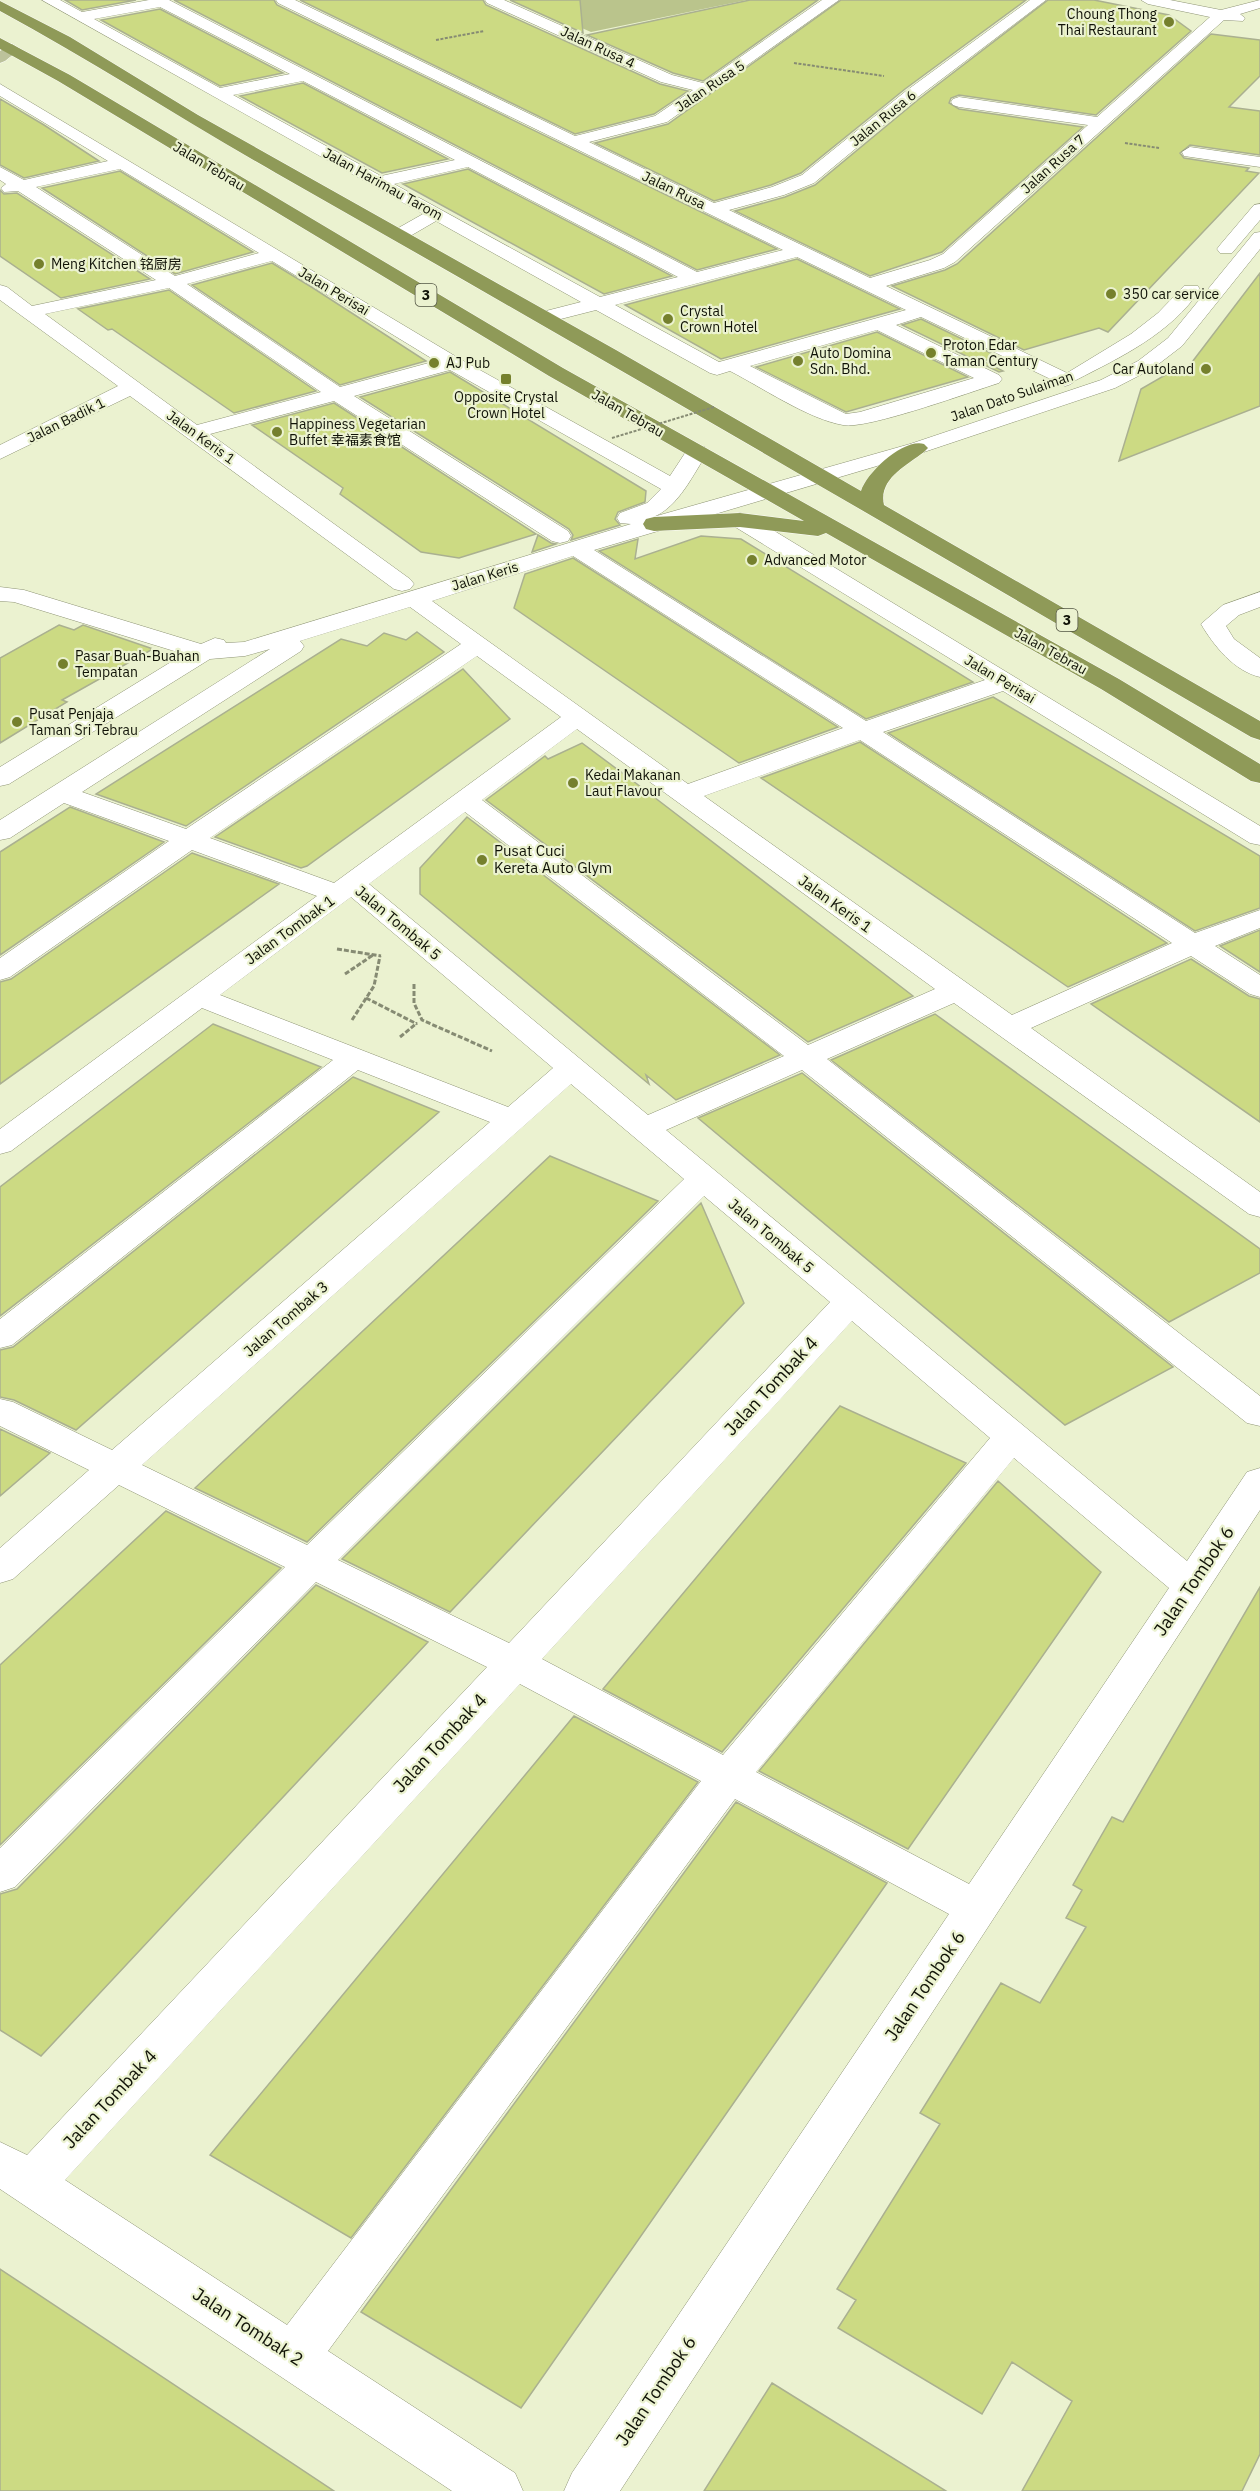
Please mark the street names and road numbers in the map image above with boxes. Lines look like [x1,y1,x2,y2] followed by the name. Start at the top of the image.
[558,22,638,72] street label: Jalan Rusa 4
[672,56,748,116] street label: Jalan Rusa 5
[846,86,920,150] street label: Jalan Rusa 6
[1017,131,1089,197] street label: Jalan Rusa 7
[170,138,248,194] street label: Jalan Tebrau
[320,144,446,224] street label: Jalan Harimau Tarom
[639,167,709,213] street label: Jalan Rusa
[295,263,373,319] street label: Jalan Perisai
[416,284,436,306] road number: 3
[948,367,1076,425] street label: Jalan Dato Sulaiman
[589,385,667,441] street label: Jalan Tebrau
[24,393,108,447] street label: Jalan Badik 1
[163,406,239,468] street label: Jalan Keris 1
[449,557,521,595] street label: Jalan Keris
[1056,609,1078,631] road number: 3
[1011,624,1091,678] street label: Jalan Tebrau
[961,651,1039,707] street label: Jalan Perisai
[795,871,876,937] street label: Jalan Keris 1
[352,881,445,964] street label: Jalan Tombak 5
[241,891,338,968] street label: Jalan Tombak 1
[725,1194,818,1277] street label: Jalan Tombak 5
[239,1277,332,1361] street label: Jalan Tombak 3
[719,1331,823,1440] street label: Jalan Tombak 4
[1148,1521,1239,1640] street label: Jalan Tombok 6
[388,1688,492,1797] street label: Jalan Tombak 4
[879,1926,970,2045] street label: Jalan Tombok 6
[58,2044,162,2153] street label: Jalan Tombak 4
[189,2282,308,2371] street label: Jalan Tombak 2
[610,2331,701,2450] street label: Jalan Tombok 6

